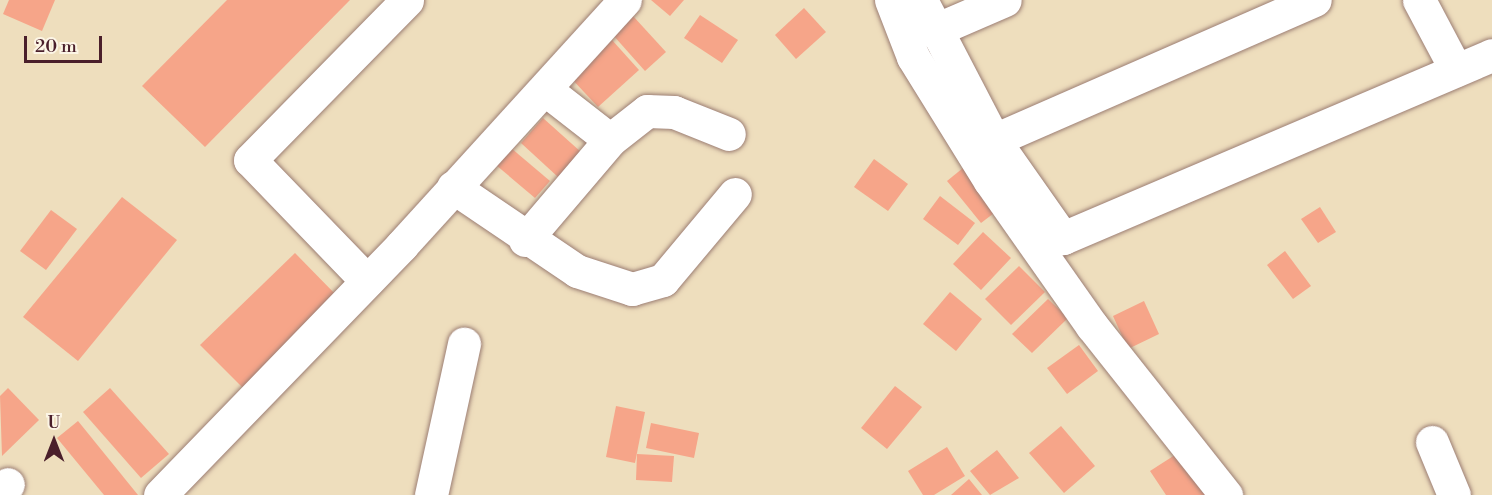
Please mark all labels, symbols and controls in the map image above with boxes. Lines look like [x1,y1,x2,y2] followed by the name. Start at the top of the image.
[27,24,105,62] scale bar
[35,35,77,58] text: 20 m
[24,411,84,471] north arrow
[48,413,60,433] text: U

